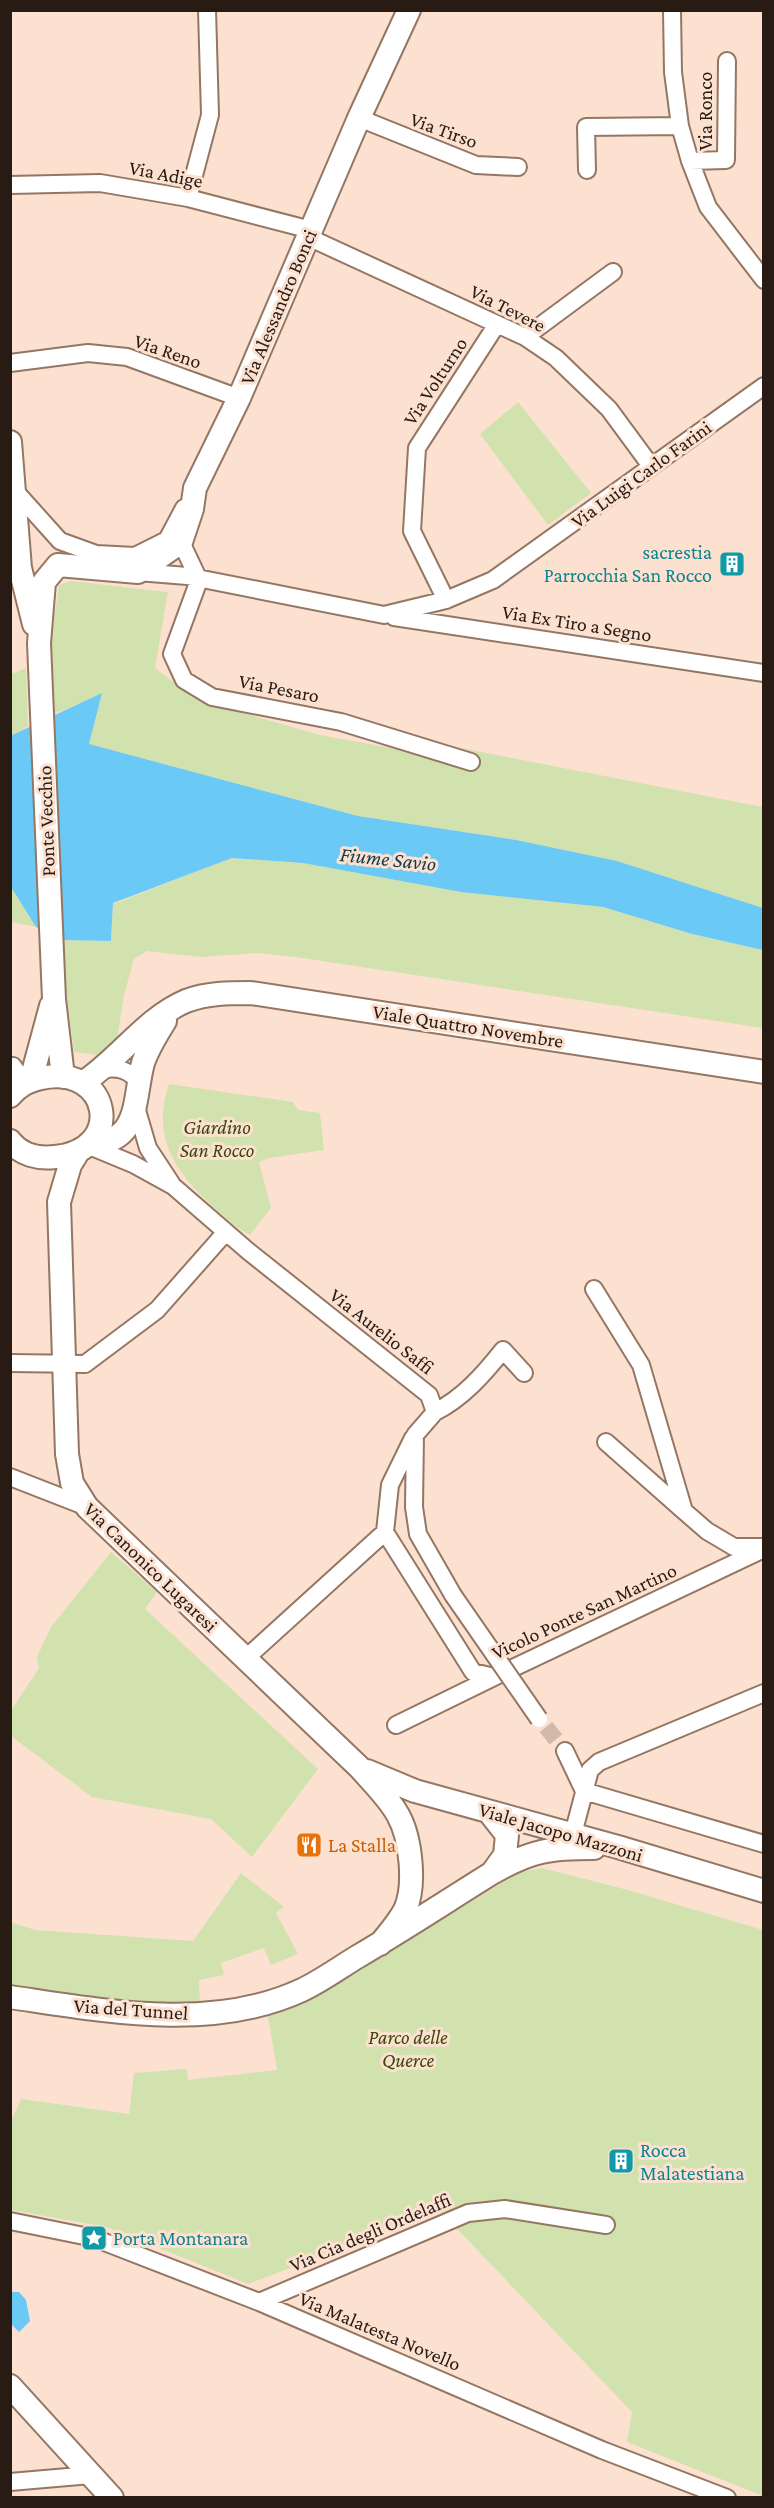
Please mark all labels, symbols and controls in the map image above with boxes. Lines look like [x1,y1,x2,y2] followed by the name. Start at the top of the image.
[694,71,716,150] street label: Via Ronco
[407,108,481,152] street label: Via Tirso
[127,156,205,193] street label: Via Adige
[235,226,321,388] street label: Via Alessandro Bonci
[467,280,549,336] street label: Via Tevere
[131,329,205,373] street label: Via Reno
[399,333,472,429] street label: Via Volturno
[567,416,716,533] street label: Via Luigi Carlo Farini
[544,541,712,586] place label: sacrestia Parrocchia San Rocco
[717,549,747,579] building icon: sacrestia Parrocchia San Rocco
[501,600,653,647] street label: Via Ex Tiro a Segno
[237,669,321,707] street label: Via Pesaro
[33,765,59,877] street label: Ponte Vecchio
[339,842,437,876] water label: Fiume Savio
[371,1000,565,1052] street label: Viale Quattro Novembre
[180,1116,254,1161] park label: Giardino San Rocco
[326,1284,439,1379] street label: Via Aurelio Saffi
[79,1498,222,1637] street label: Via Canonico Lugaresi
[488,1558,680,1664] street label: Vicolo Ponte San Martino
[476,1798,646,1867] street label: Viale Jacopo Mazzoni
[294,1830,324,1860] restaurant icon: La Stalla
[328,1834,396,1856] place label: La Stalla
[73,1994,189,2024] street label: Via del Tunnel
[368,2026,448,2071] park label: Parco delle Querce
[640,2139,745,2184] place label: Rocca Malatestiana
[606,2146,636,2176] building icon: Rocca Malatestiana
[286,2188,455,2277] street label: Via Cia degli Ordelaffi
[79,2223,109,2253] place icon: Porta Montanara
[113,2227,248,2249] place label: Porta Montanara
[296,2287,464,2375] street label: Via Malatesta Novello

